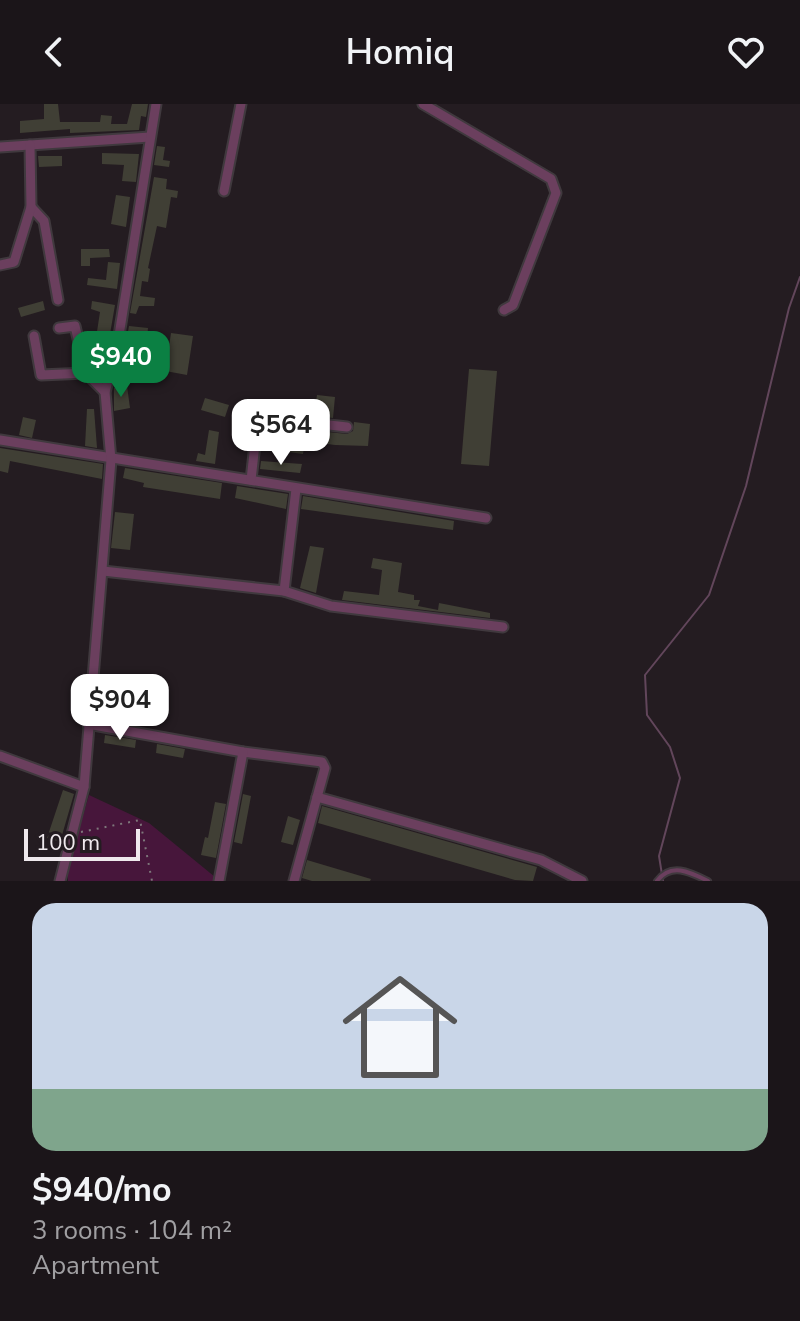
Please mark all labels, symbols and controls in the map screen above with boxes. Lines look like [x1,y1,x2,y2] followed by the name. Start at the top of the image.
[345,28,455,77] text: Homiq
[32,30,76,74] icon: back
[724,30,768,74] icon: heart
[74,331,168,399] pin: $940
[90,339,152,374] text: $940
[234,399,328,467] pin: $564
[250,407,312,442] text: $564
[73,674,167,742] pin: $904
[89,682,151,717] text: $904
[24,825,140,861] scale bar
[36,828,100,858] text: 100 m
[328,955,472,1099] icon: home
[32,1167,172,1213] text: $940/mo
[32,1213,232,1248] text: 3 rooms · 104 m²
[32,1248,159,1283] text: Apartment

